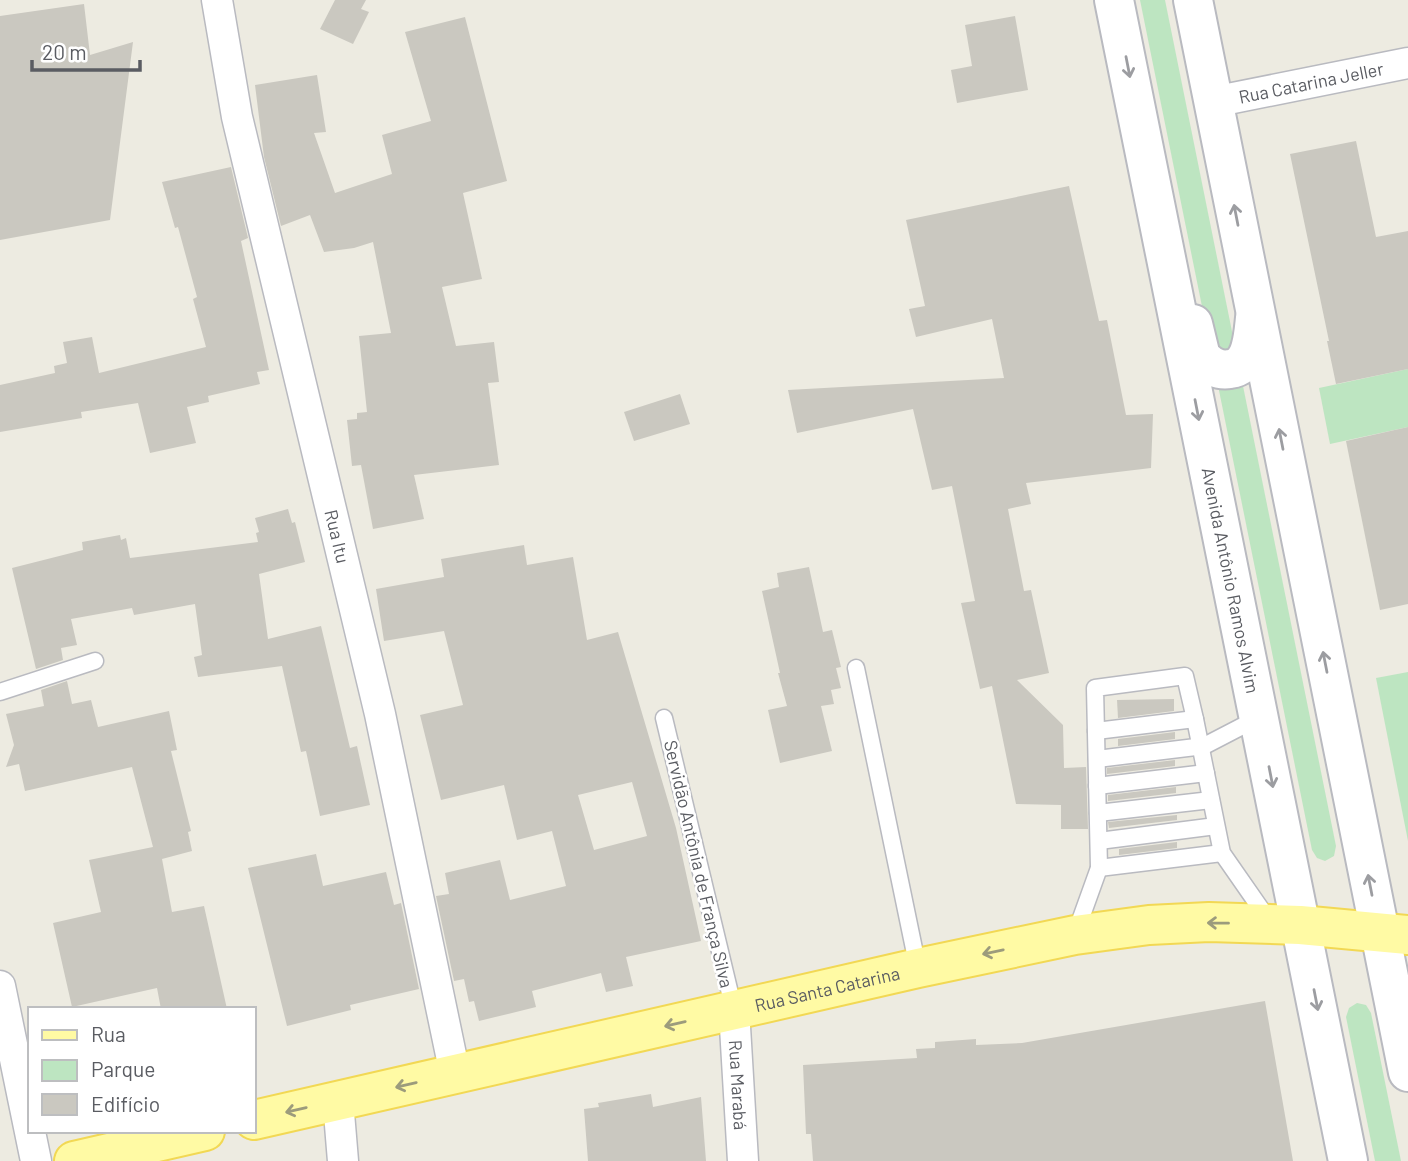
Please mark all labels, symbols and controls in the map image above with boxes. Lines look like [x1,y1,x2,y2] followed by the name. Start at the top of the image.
[32,28,140,72] scale bar
[42,39,87,64] text: 20 m
[1121,55,1135,78] one-way arrow
[1237,57,1386,108] street label: Rua Catarina Jeller
[1228,204,1242,227] one-way arrow
[1191,398,1205,421] one-way arrow
[1273,428,1287,451] one-way arrow
[1197,466,1264,695] street label: Avenida Antônio Ramos Alvim
[320,507,355,565] street label: Rua Itu
[1318,651,1332,674] one-way arrow
[660,738,738,990] street label: Servidão Antônia de França Silva
[1265,765,1278,788] one-way arrow
[1363,874,1377,897] one-way arrow
[1207,916,1230,930] one-way arrow
[982,946,1005,960] one-way arrow
[753,962,902,1016] street label: Rua Santa Catarina
[1309,988,1323,1011] one-way arrow
[28,1007,256,1133] legend
[664,1017,687,1031] one-way arrow
[91,1021,126,1046] text: Rua
[725,1039,752,1131] street label: Rua Marabá
[91,1056,156,1081] text: Parque
[395,1079,418,1092] one-way arrow
[91,1091,160,1116] text: Edifício
[285,1104,308,1118] one-way arrow

